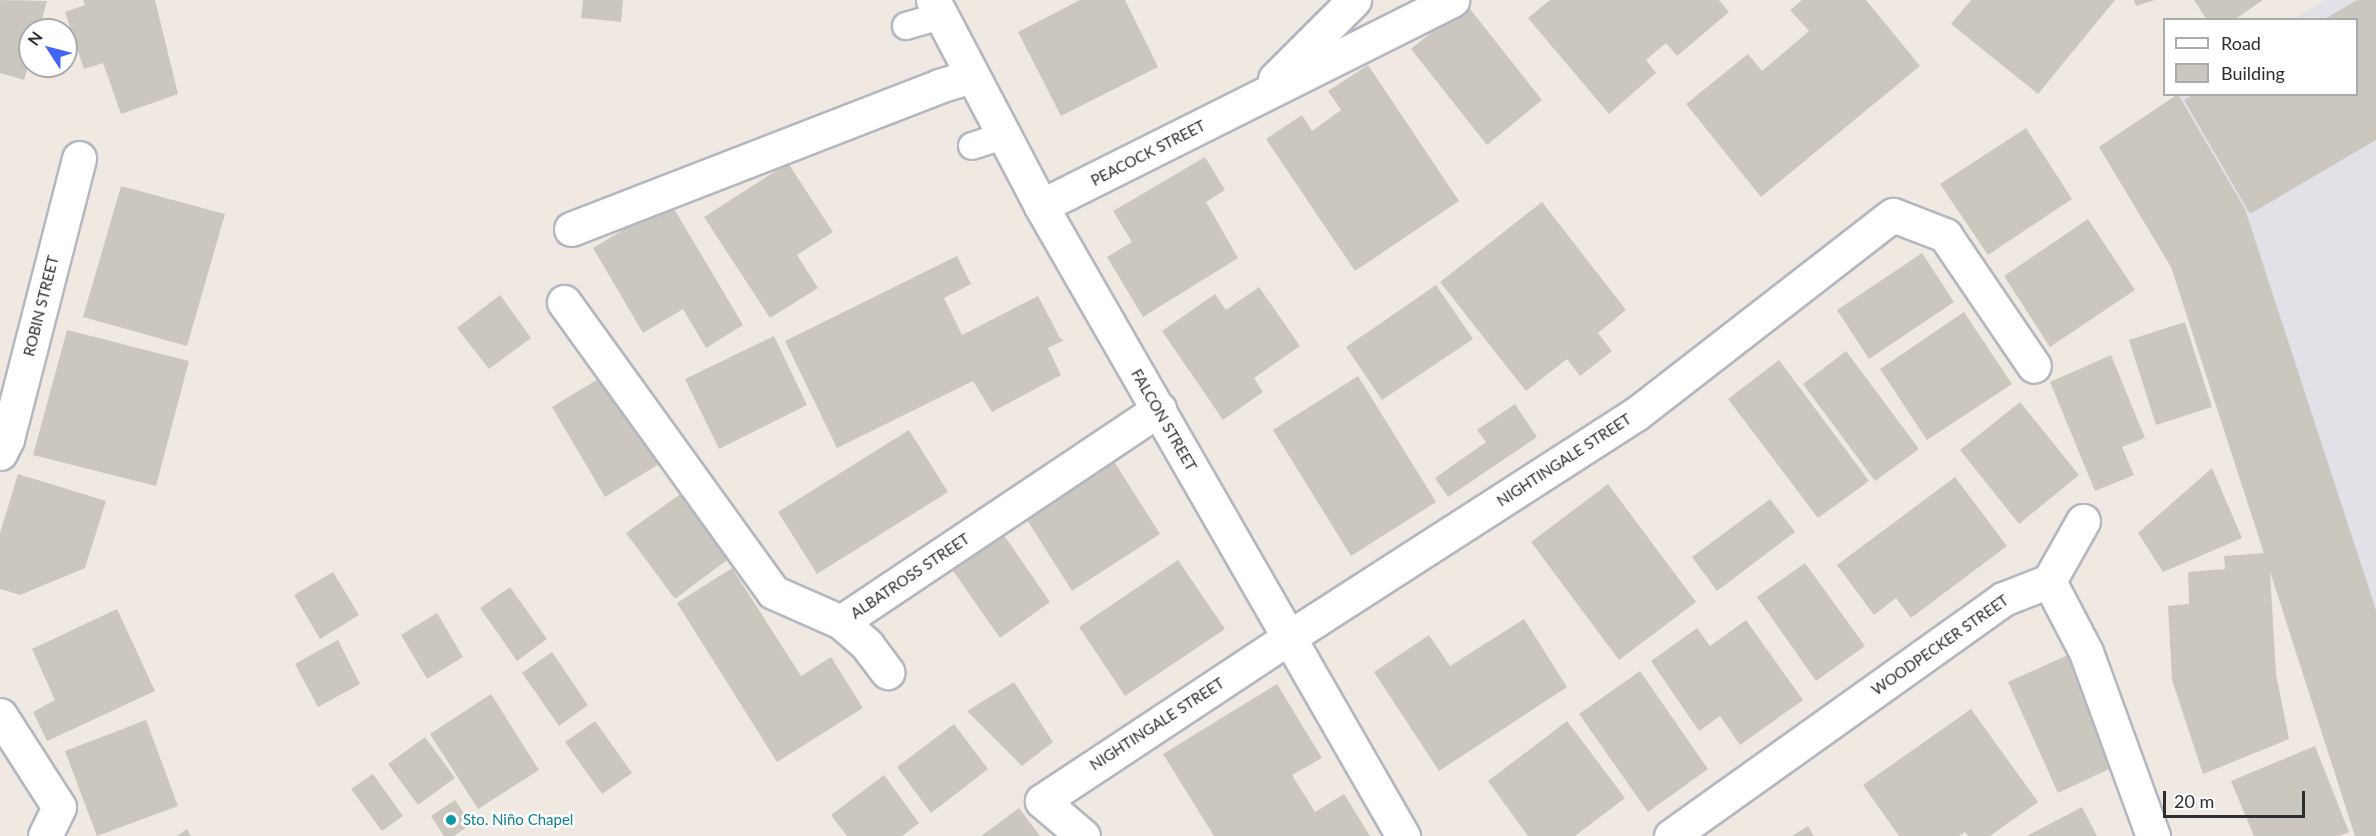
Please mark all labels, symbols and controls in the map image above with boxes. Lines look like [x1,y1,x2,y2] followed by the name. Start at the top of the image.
[18,18,78,78] north arrow
[2163,18,2358,96] legend
[23,28,46,49] text: N
[2221,32,2261,54] text: Road
[2221,62,2285,84] text: Building
[1088,116,1208,190] street label: PEACOCK STREET
[20,254,62,358] street label: ROBIN STREET
[1128,366,1200,474] street label: FALCON STREET
[1494,410,1634,510] street label: NIGHTINGALE STREET
[847,530,973,622] street label: ALBATROSS STREET
[1868,591,2012,699] street label: WOODPECKER STREET
[1087,674,1227,774] street label: NIGHTINGALE STREET
[2166,779,2308,817] scale bar
[2174,790,2214,812] text: 20 m
[463,811,573,829] place label: Sto. Niño Chapel
[444,813,458,827] marker: Sto. Niño Chapel

